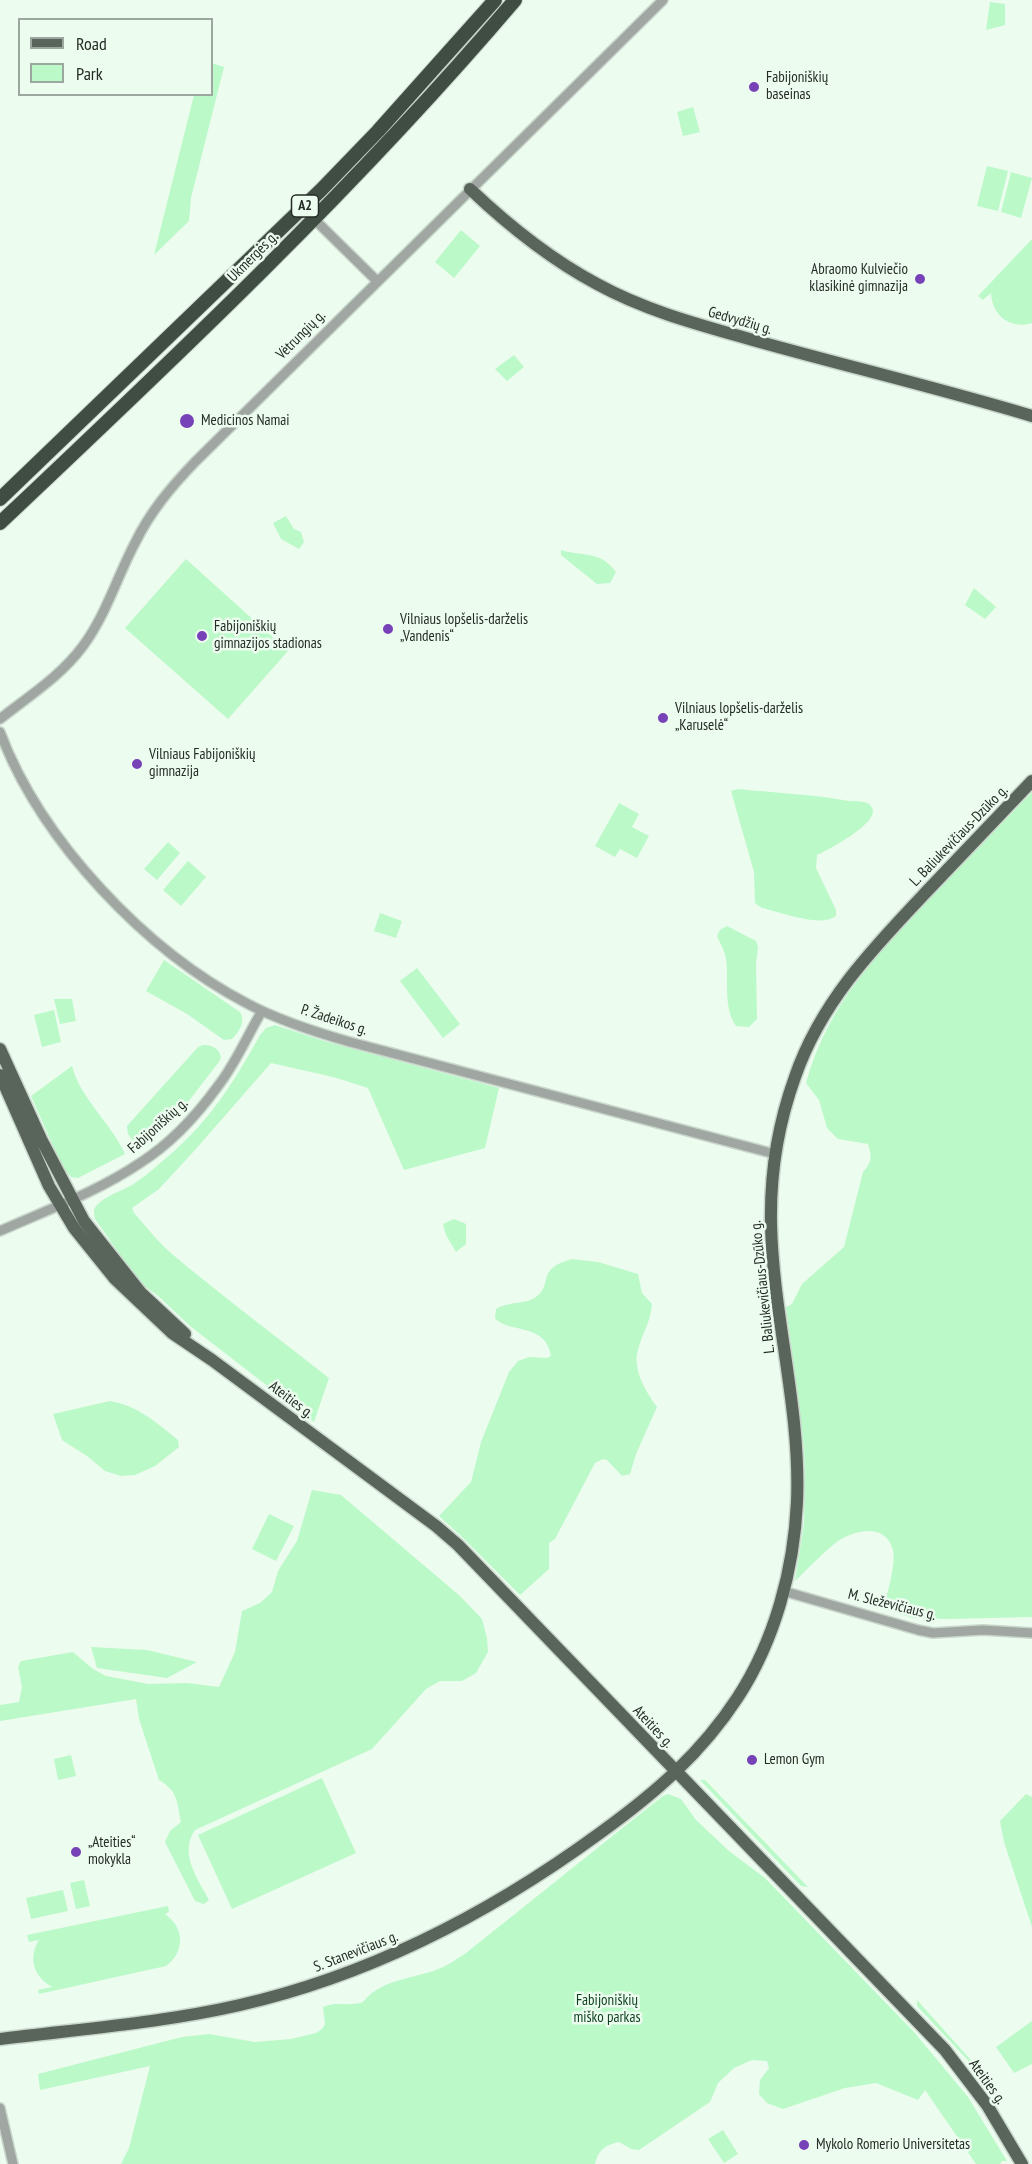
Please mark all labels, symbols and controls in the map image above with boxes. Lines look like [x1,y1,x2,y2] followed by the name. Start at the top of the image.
[18,18,213,96] legend
[76,32,107,55] text: Road
[76,62,103,85] text: Park
[766,69,828,104] place label: Fabijoniškių baseinas
[747,80,761,94] marker: Fabijoniškių baseinas
[292,195,318,217] road number: A2
[224,228,282,286] street label: Ukmergės g.
[809,261,908,296] place label: Abraomo Kulviečio klasikinė gimnazija
[913,272,927,286] marker: Abraomo Kulviečio klasikinė gimnazija
[706,303,774,339] street label: Gedvydžių g.
[273,307,329,363] street label: Vėtrungių g.
[178,412,196,430] marker: Medicinos Namai
[201,412,289,430] place label: Medicinos Namai
[400,611,528,646] place label: Vilniaus lopšelis-darželis „Vandenis“
[214,618,322,653] place label: Fabijoniškių gimnazijos stadionas
[381,622,395,636] marker: Vilniaus lopšelis-darželis „Vandenis“
[195,629,209,643] marker: Fabijoniškių gimnazijos stadionas
[675,700,803,735] place label: Vilniaus lopšelis-darželis „Karuselė“
[656,711,670,725] marker: Vilniaus lopšelis-darželis „Karuselė“
[149,746,255,781] place label: Vilniaus Fabijoniškių gimnazija
[130,757,144,771] marker: Vilniaus Fabijoniškių gimnazija
[906,782,1012,890] street label: L. Baliukevičiaus-Dzūko g.
[298,1001,370,1039] street label: P. Žadeikos g.
[124,1094,192,1158] street label: Fabijoniškių g.
[747,1220,779,1354] street label: L. Baliukevičiaus-Dzūko g.
[265,1377,317,1423] street label: Ateities g.
[846,1585,938,1625] street label: M. Sleževičiaus g.
[629,1702,677,1752] street label: Ateities g.
[764,1751,825,1769] place label: Lemon Gym
[745,1753,759,1767] marker: Lemon Gym
[88,1834,136,1869] place label: „Ateities“ mokykla
[69,1845,83,1859] marker: „Ateities“ mokykla
[311,1928,401,1976] street label: S. Stanevičiaus g.
[574,1992,640,2027] park label: Fabijoniškių miško parkas
[965,2056,1009,2108] street label: Ateities g.
[816,2136,970,2154] place label: Mykolo Romerio Universitetas
[797,2138,811,2152] marker: Mykolo Romerio Universitetas

